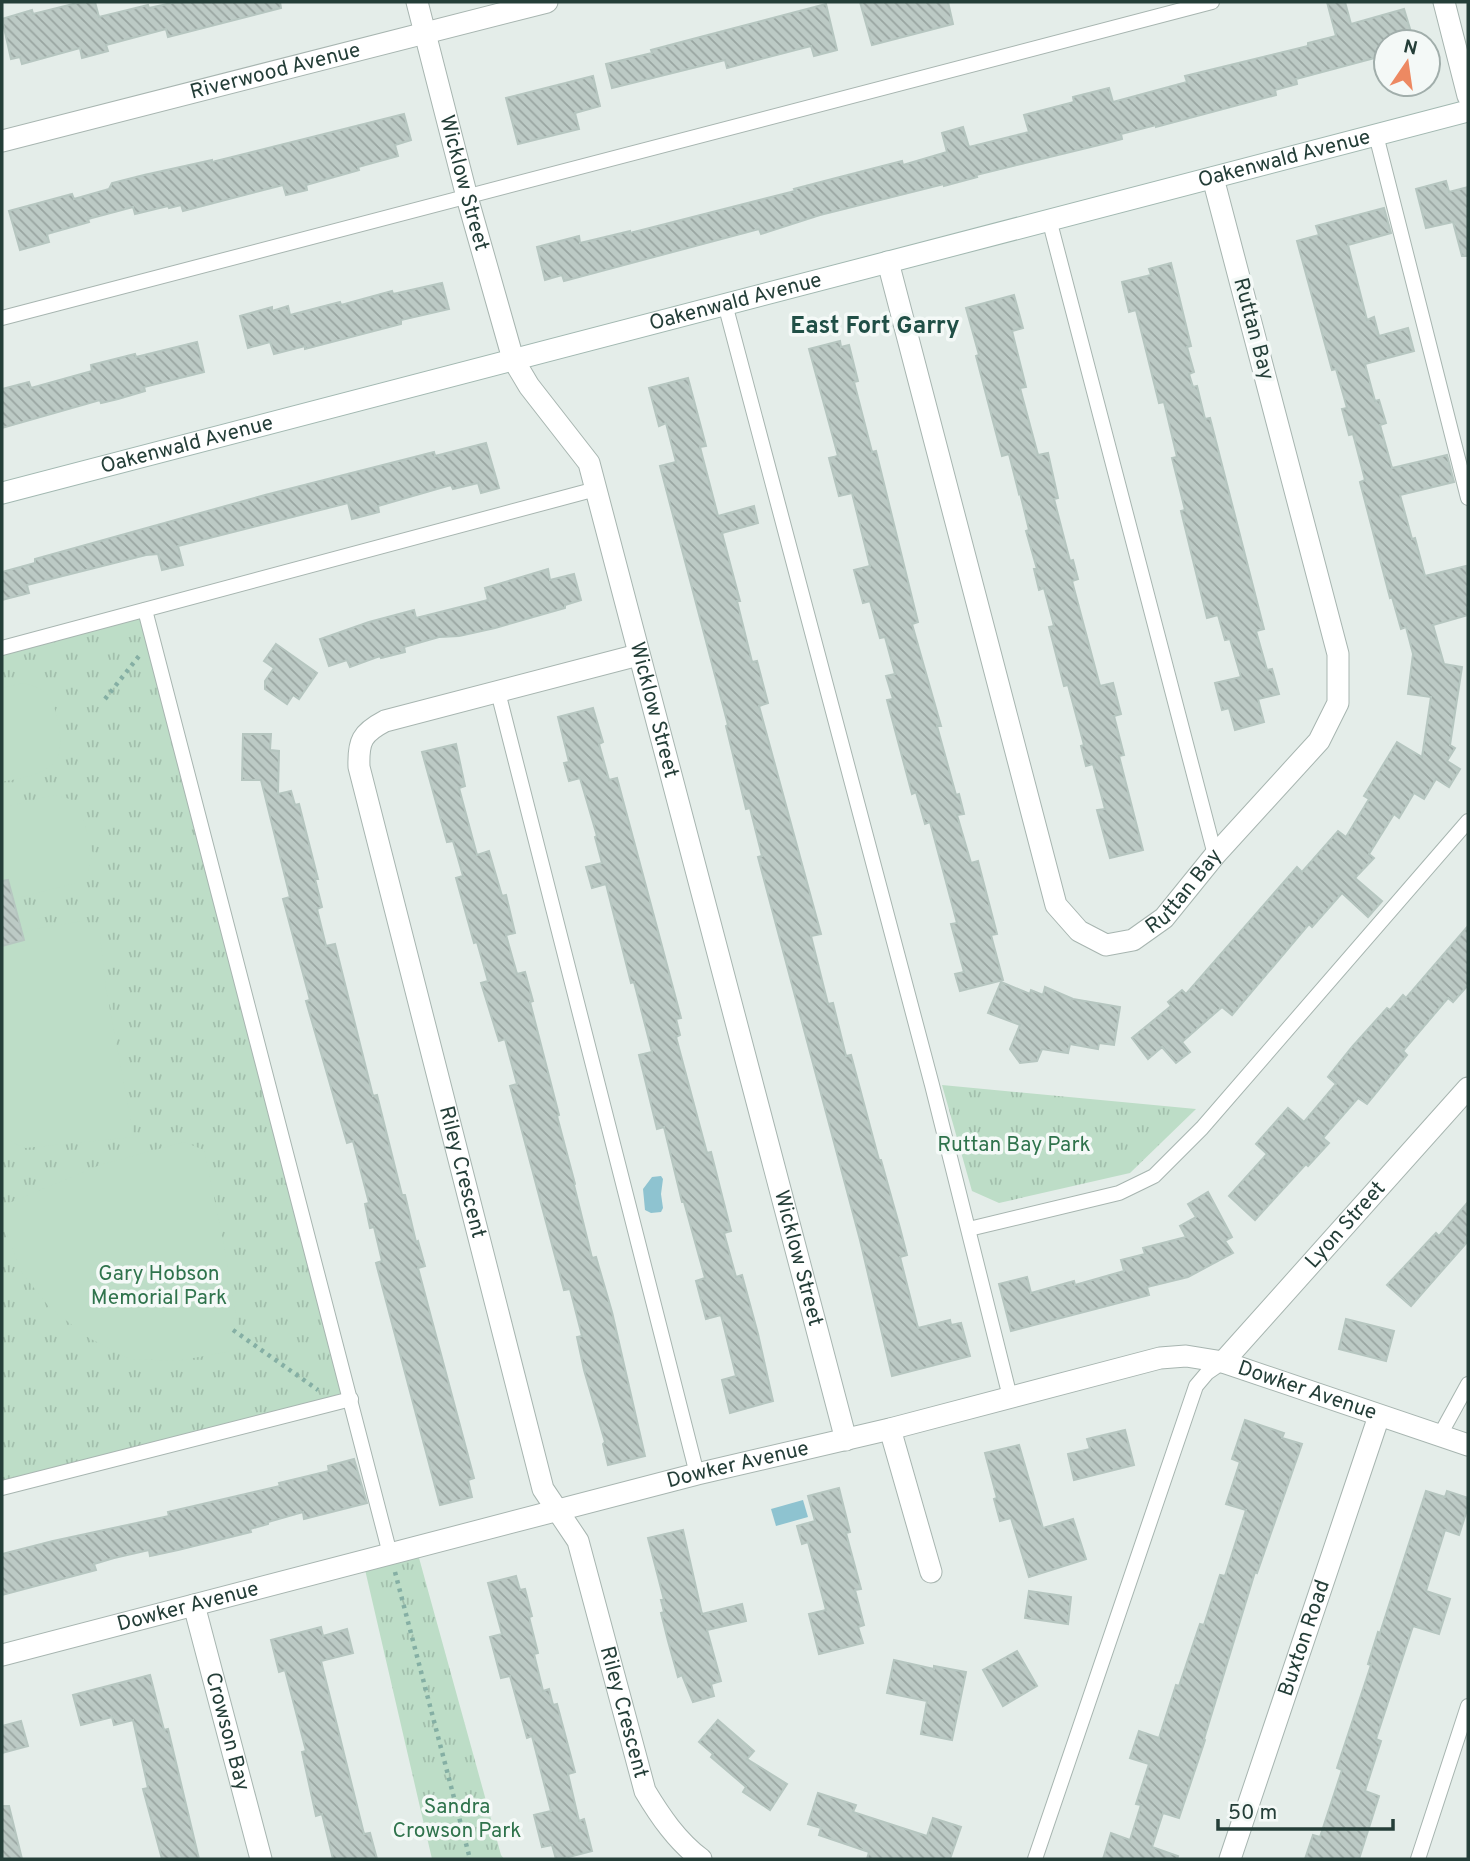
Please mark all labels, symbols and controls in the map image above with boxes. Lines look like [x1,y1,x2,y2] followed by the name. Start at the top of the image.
[1372,28,1442,98] north arrow
[1401,35,1420,62] text: N
[187,37,363,106] street label: Riverwood Avenue
[433,112,495,254] street label: Wicklow Street
[1195,123,1373,194] street label: Oakenwald Avenue
[646,266,825,337] street label: Oakenwald Avenue
[1226,275,1280,383] street label: Ruttan Bay
[790,312,960,342] district label: East Fort Garry
[98,409,276,480] street label: Oakenwald Avenue
[623,639,685,781] street label: Wicklow Street
[1140,843,1228,940] street label: Ruttan Bay
[432,1103,492,1241] street label: Riley Crescent
[937,1132,1091,1159] park label: Ruttan Bay Park
[1300,1176,1392,1274] street label: Lyon Street
[767,1187,829,1329] street label: Wicklow Street
[91,1261,227,1312] park label: Gary Hobson Memorial Park
[1234,1354,1380,1427] street label: Dowker Avenue
[664,1435,812,1495] street label: Dowker Avenue
[114,1575,261,1638] street label: Dowker Avenue
[1272,1576,1336,1700] street label: Buxton Road
[593,1643,654,1781] street label: Riley Crescent
[199,1669,256,1794] street label: Crowson Bay
[1218,1787,1393,1831] scale bar
[392,1794,522,1845] park label: Sandra Crowson Park
[1228,1800,1277,1827] text: 50 m

